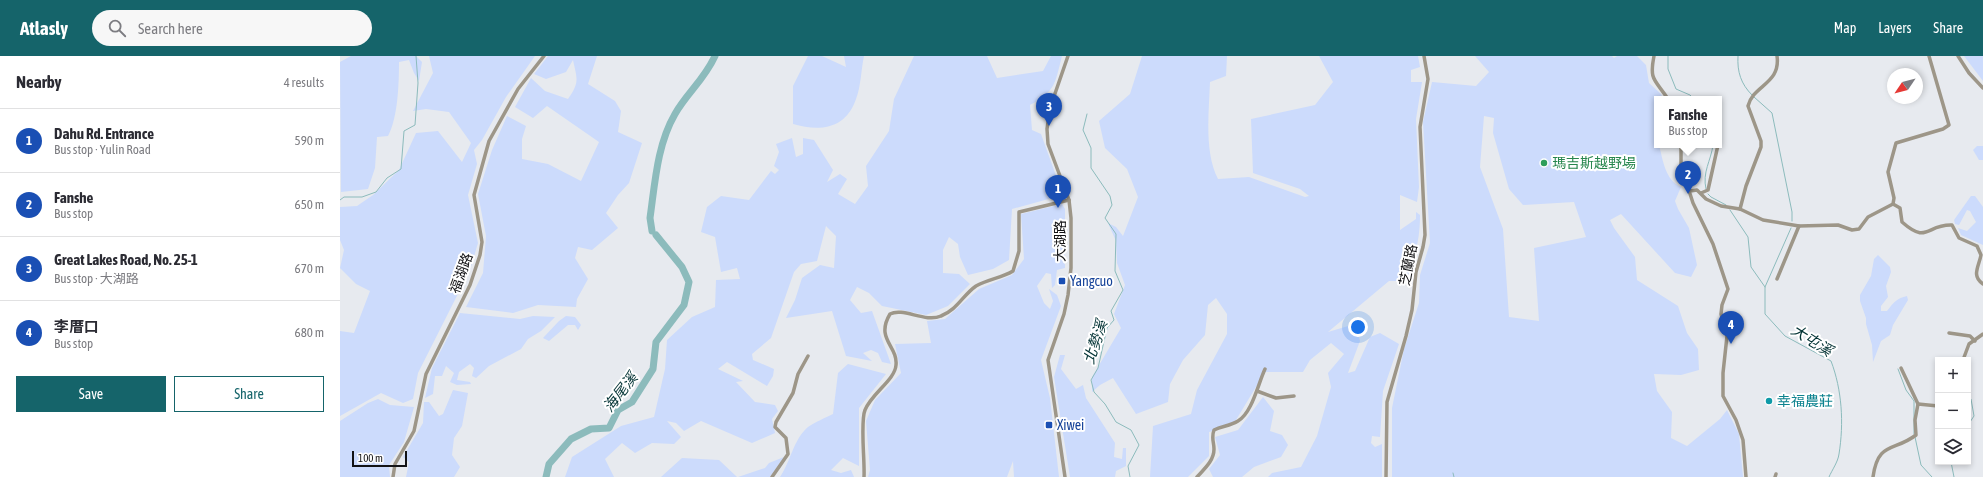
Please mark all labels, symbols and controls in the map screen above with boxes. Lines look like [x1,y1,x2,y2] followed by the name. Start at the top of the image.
[92,10,372,46] search box
[20,17,68,39] text: Atlasly
[106,17,128,39] icon: search
[138,20,203,37] text: Search here
[1834,20,1856,36] text: Map
[1878,20,1911,36] text: Layers
[1933,20,1963,36] text: Share
[1887,68,1923,104] north arrow
[16,72,62,92] text: Nearby
[284,75,324,90] text: 4 results
[1036,93,1062,126] pin: 3
[1654,96,1722,148] popup
[1668,106,1708,123] text: Fanshe
[1668,123,1708,138] text: Bus stop
[54,125,154,142] text: Dahu Rd. Entrance
[26,133,32,148] text: 1
[295,133,324,148] text: 590 m
[54,142,151,157] text: Bus stop · Yulin Road
[1552,155,1636,171] place label: 瑪吉斯越野場
[1539,158,1549,168] marker: 瑪吉斯越野場
[1675,161,1701,194] pin: 2
[1045,175,1071,208] pin: 1
[54,189,93,206] text: Fanshe
[26,197,32,212] text: 2
[295,197,324,212] text: 650 m
[54,206,93,221] text: Bus stop
[1052,220,1068,262] street label: 大湖路
[1396,243,1420,287] street label: 芝蘭路
[54,251,198,268] text: Great Lakes Road, No. 25-1
[446,251,476,295] street label: 福湖路
[26,261,32,276] text: 3
[295,261,324,276] text: 670 m
[54,271,139,286] text: Bus stop · 大湖路
[1070,273,1113,289] place label: Yangcuo
[1057,276,1067,286] marker: Yangcuo
[1718,311,1744,344] pin: 4
[1080,316,1111,366] water label: 北勢溪
[1348,317,1368,337] your location
[54,318,99,335] text: 李厝口
[1788,321,1837,360] water label: 大屯溪
[26,325,32,340] text: 4
[295,325,324,340] text: 680 m
[54,336,93,351] text: Bus stop
[1935,357,1971,465] map controls
[1935,357,1971,393] button: +
[599,367,642,415] water label: 海尾溪
[16,376,166,412] button: Save
[174,376,324,412] button: Share
[1777,393,1833,409] place label: 幸福農莊
[1935,393,1971,429] button: −
[1764,396,1774,406] marker: 幸福農莊
[1057,417,1084,433] place label: Xiwei
[1044,420,1054,430] marker: Xiwei
[1935,429,1971,465] button: layers
[352,449,407,468] scale bar
[358,452,383,464] text: 100 m

